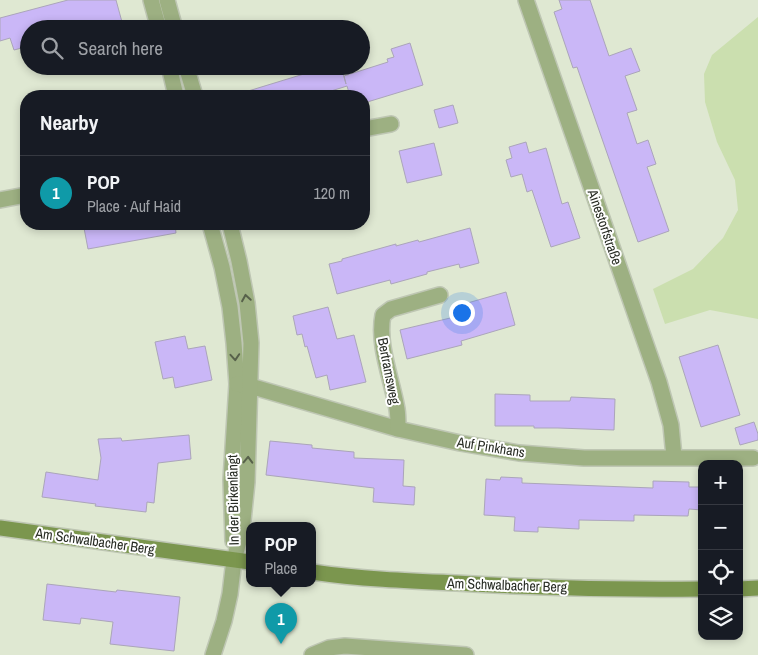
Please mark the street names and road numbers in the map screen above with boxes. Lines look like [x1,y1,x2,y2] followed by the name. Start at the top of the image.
[583,186,626,267] street label: Ainestorfstraße
[374,336,404,407] street label: Bertramsweg
[455,433,526,461] street label: Auf Pinkhans
[223,455,243,545] street label: In der Birkenlängt
[33,524,156,558] street label: Am Schwalbacher Berg
[446,574,568,596] street label: Am Schwalbacher Berg

